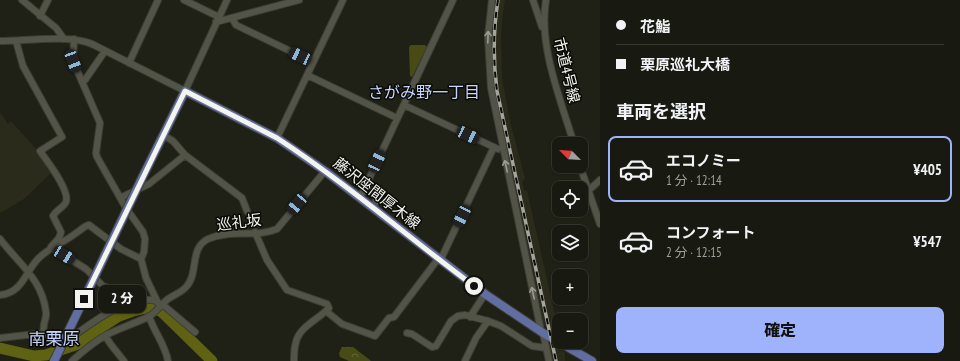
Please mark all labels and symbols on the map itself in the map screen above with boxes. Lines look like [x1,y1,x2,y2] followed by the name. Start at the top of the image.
[484,31,492,44] one-way arrow
[550,35,584,105] street label: 市道4号線
[287,45,313,67] car
[63,48,83,74] car
[368,82,480,102] district label: さがみ野一丁目
[455,124,481,146] car
[552,137,588,173] north arrow
[366,148,388,174] car
[330,153,424,233] street label: 藤沢座間厚木線
[502,159,510,172] one-way arrow
[285,191,309,217] car
[451,203,473,229] car
[216,210,262,234] street label: 巡礼坂
[51,244,77,266] car
[465,277,483,295] route start
[98,285,146,313] callout: 2 分
[528,287,536,300] one-way arrow
[75,290,93,308] route end
[29,328,80,350] district label: 南栗原

